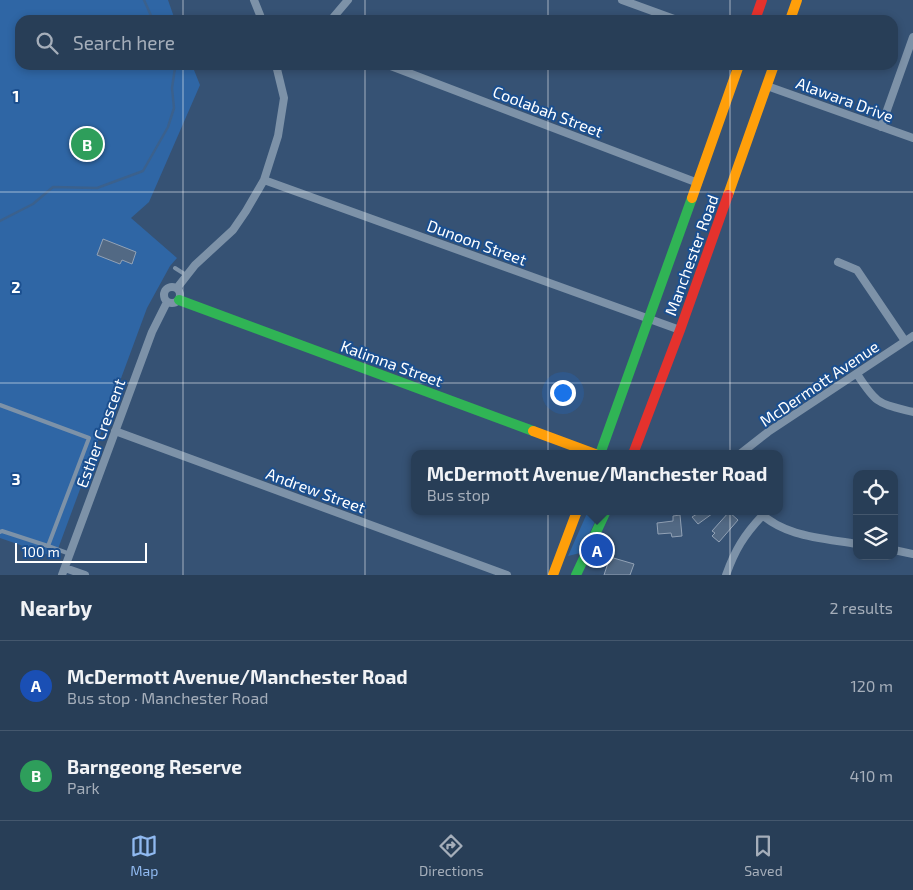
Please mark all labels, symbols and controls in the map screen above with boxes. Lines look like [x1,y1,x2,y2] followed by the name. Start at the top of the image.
[15,15,898,70] search box
[33,29,61,57] icon: search
[73,31,175,54] text: Search here
[794,73,896,125] street label: Alawara Drive
[490,81,606,141] street label: Coolabah Street
[13,86,19,105] text: 1
[71,125,103,163] pin: B
[660,192,722,318] street label: Manchester Road
[425,215,529,269] street label: Dunoon Street
[11,277,21,296] text: 2
[338,336,446,390] street label: Kalimna Street
[756,336,882,430] street label: McDermott Avenue
[72,376,128,490] street label: Esther Crescent
[550,380,576,406] your location
[411,450,783,515] popup
[427,462,767,485] text: McDermott Avenue/Manchester Road
[264,463,368,517] street label: Andrew Street
[11,469,21,488] text: 3
[853,470,898,560] map controls
[853,470,898,515] button: locate
[427,485,490,504] text: Bus stop
[853,515,898,560] button: layers
[581,531,613,569] pin: A
[15,540,148,563] scale bar
[22,543,60,560] text: 100 m
[20,595,92,620] text: Nearby
[830,598,893,617] text: 2 results
[67,665,408,688] text: McDermott Avenue/Manchester Road
[31,676,41,695] text: A
[850,676,893,695] text: 120 m
[67,688,268,707] text: Bus stop · Manchester Road
[67,755,242,778] text: Barngeong Reserve
[31,766,41,785] text: B
[850,766,893,785] text: 410 m
[67,778,100,797] text: Park
[130,832,158,879] tab: Map
[419,832,484,879] tab: Directions
[744,832,783,879] tab: Saved

